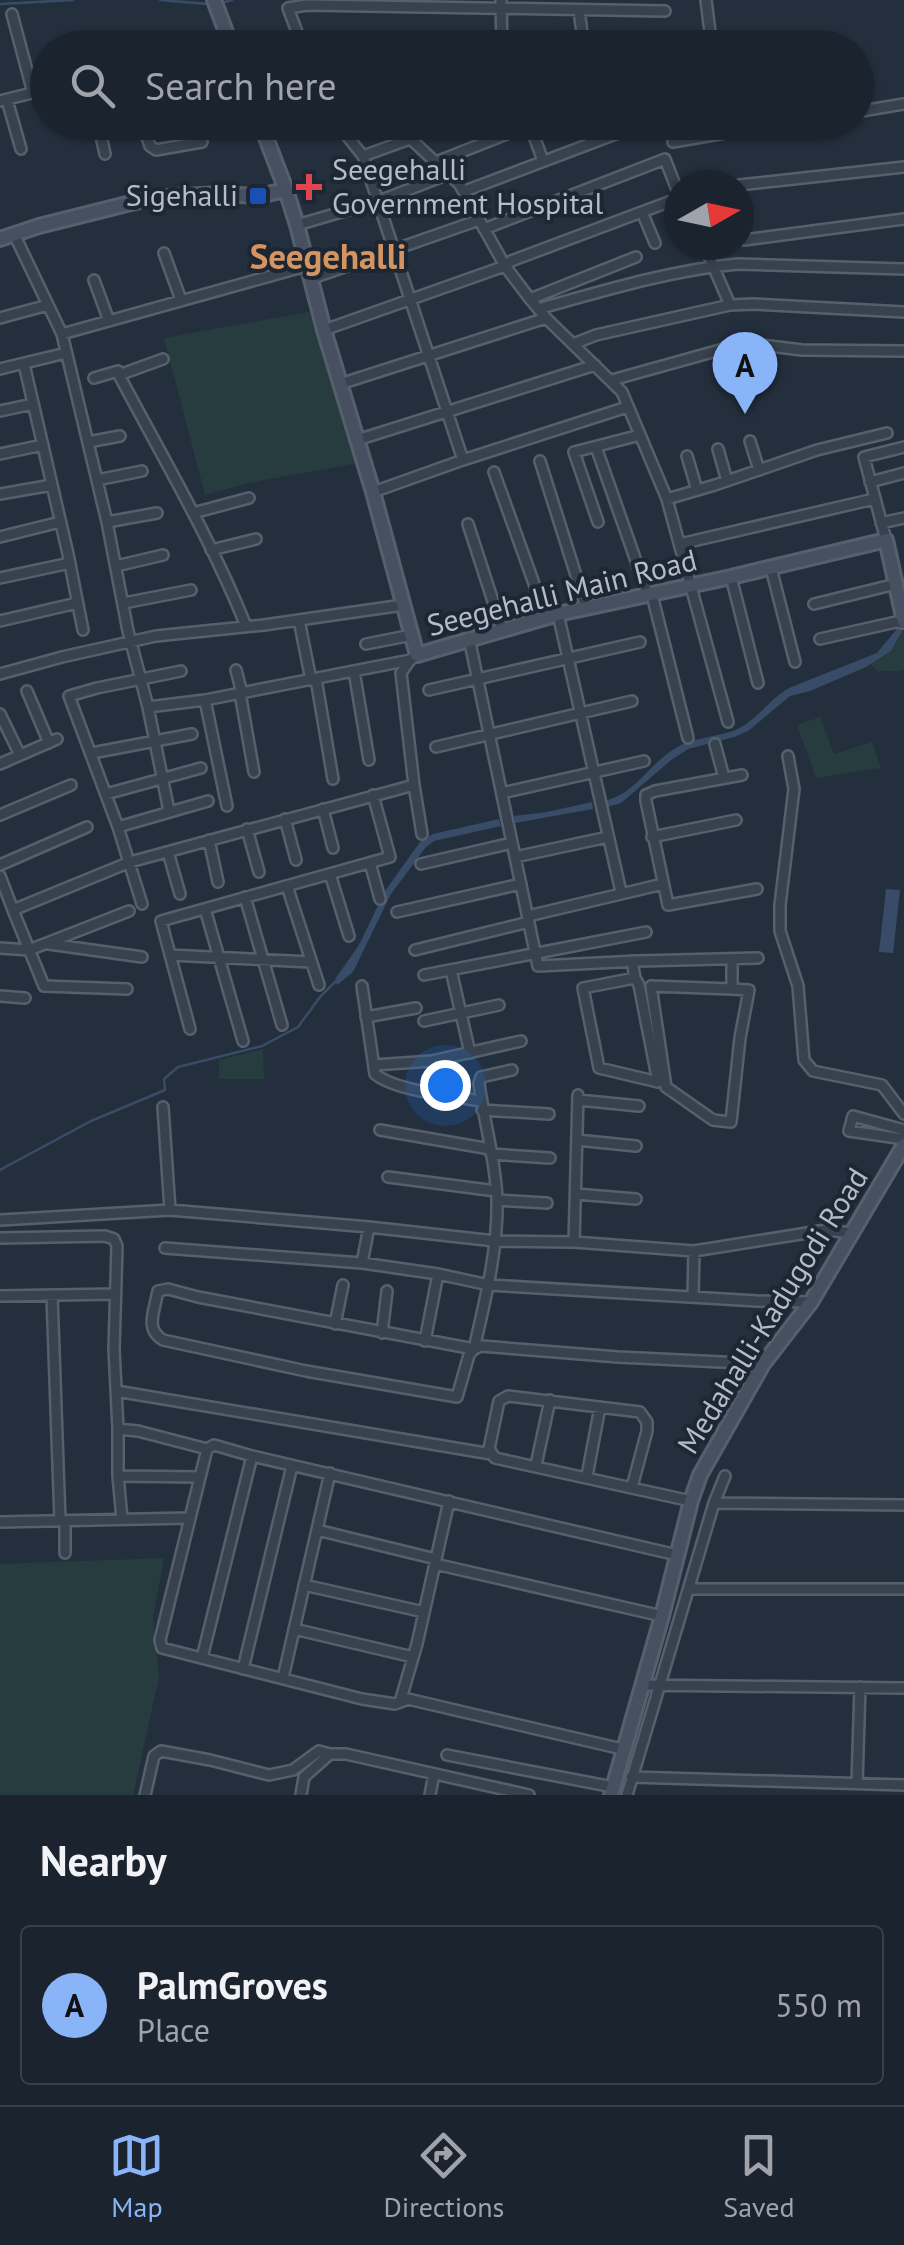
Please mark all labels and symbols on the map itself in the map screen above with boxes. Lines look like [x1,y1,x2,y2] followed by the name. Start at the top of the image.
[332,149,603,222] place label: Seegehalli Government Hospital
[664,170,754,260] north arrow
[296,174,322,200] marker: Seegehalli Government Hospital
[126,175,238,214] place label: Sigehalli
[247,185,269,207] marker: Sigehalli
[250,233,406,279] district label: Seegehalli
[712,332,778,414] pin: A
[423,539,701,644] street label: Seegehalli Main Road
[420,1060,471,1111] your location
[668,1160,876,1461] street label: Medahalli-Kadugodi Road

